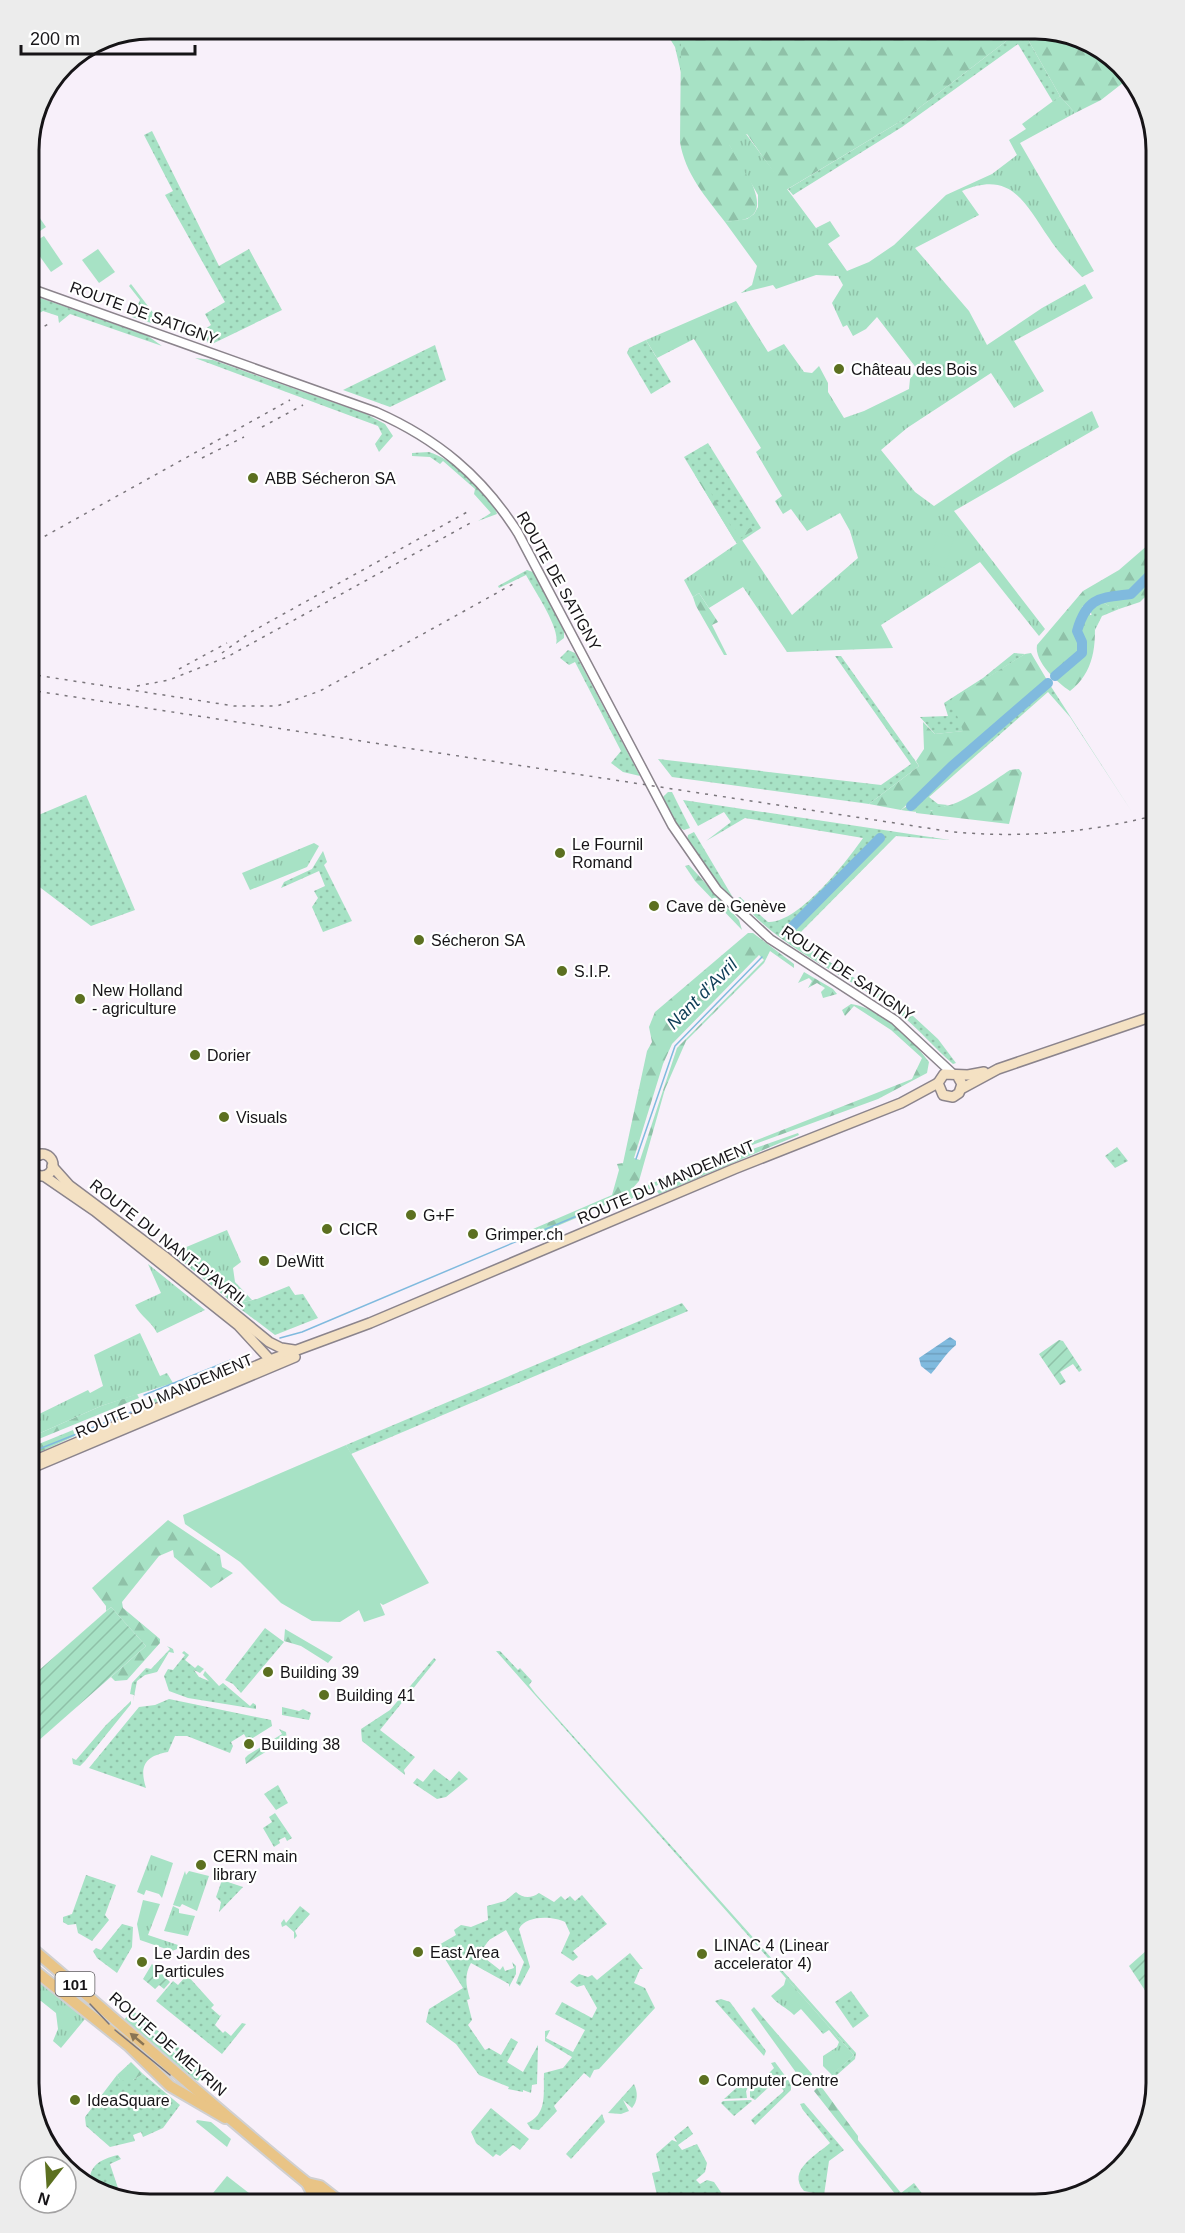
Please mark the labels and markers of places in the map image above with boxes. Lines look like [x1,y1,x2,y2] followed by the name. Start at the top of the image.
[851,361,977,378] place label: Château des Bois
[832,362,846,376] marker: Château des Bois
[265,470,396,487] place label: ABB Sécheron SA
[246,471,260,485] marker: ABB Sécheron SA
[572,836,643,871] place label: Le Fournil Romand
[553,846,567,860] marker: Le Fournil Romand
[666,898,786,915] place label: Cave de Genève
[647,899,661,913] marker: Cave de Genève
[431,932,526,949] place label: Sécheron SA
[412,933,426,947] marker: Sécheron SA
[574,963,611,980] place label: S.I.P.
[555,964,569,978] marker: S.I.P.
[92,982,183,1017] place label: New Holland - agriculture
[73,992,87,1006] marker: New Holland - agriculture
[207,1047,251,1064] place label: Dorier
[188,1048,202,1062] marker: Dorier
[236,1109,287,1126] place label: Visuals
[217,1110,231,1124] marker: Visuals
[423,1207,455,1224] place label: G+F
[404,1208,418,1222] marker: G+F
[339,1221,378,1238] place label: CICR
[320,1222,334,1236] marker: CICR
[485,1226,563,1243] place label: Grimper.ch
[466,1227,480,1241] marker: Grimper.ch
[276,1253,325,1270] place label: DeWitt
[257,1254,271,1268] marker: DeWitt
[280,1664,359,1681] place label: Building 39
[261,1665,275,1679] marker: Building 39
[336,1687,415,1704] place label: Building 41
[317,1688,331,1702] marker: Building 41
[261,1736,340,1753] place label: Building 38
[242,1737,256,1751] marker: Building 38
[213,1848,297,1883] place label: CERN main library
[194,1858,208,1872] marker: CERN main library
[714,1937,829,1972] place label: LINAC 4 (Linear accelerator 4)
[430,1944,499,1961] place label: East Area
[154,1945,250,1980] place label: Le Jardin des Particules
[411,1945,425,1959] marker: East Area
[695,1947,709,1961] marker: LINAC 4 (Linear accelerator 4)
[135,1955,149,1969] marker: Le Jardin des Particules
[716,2072,839,2089] place label: Computer Centre
[697,2073,711,2087] marker: Computer Centre
[87,2092,170,2109] place label: IdeaSquare
[68,2093,82,2107] marker: IdeaSquare

